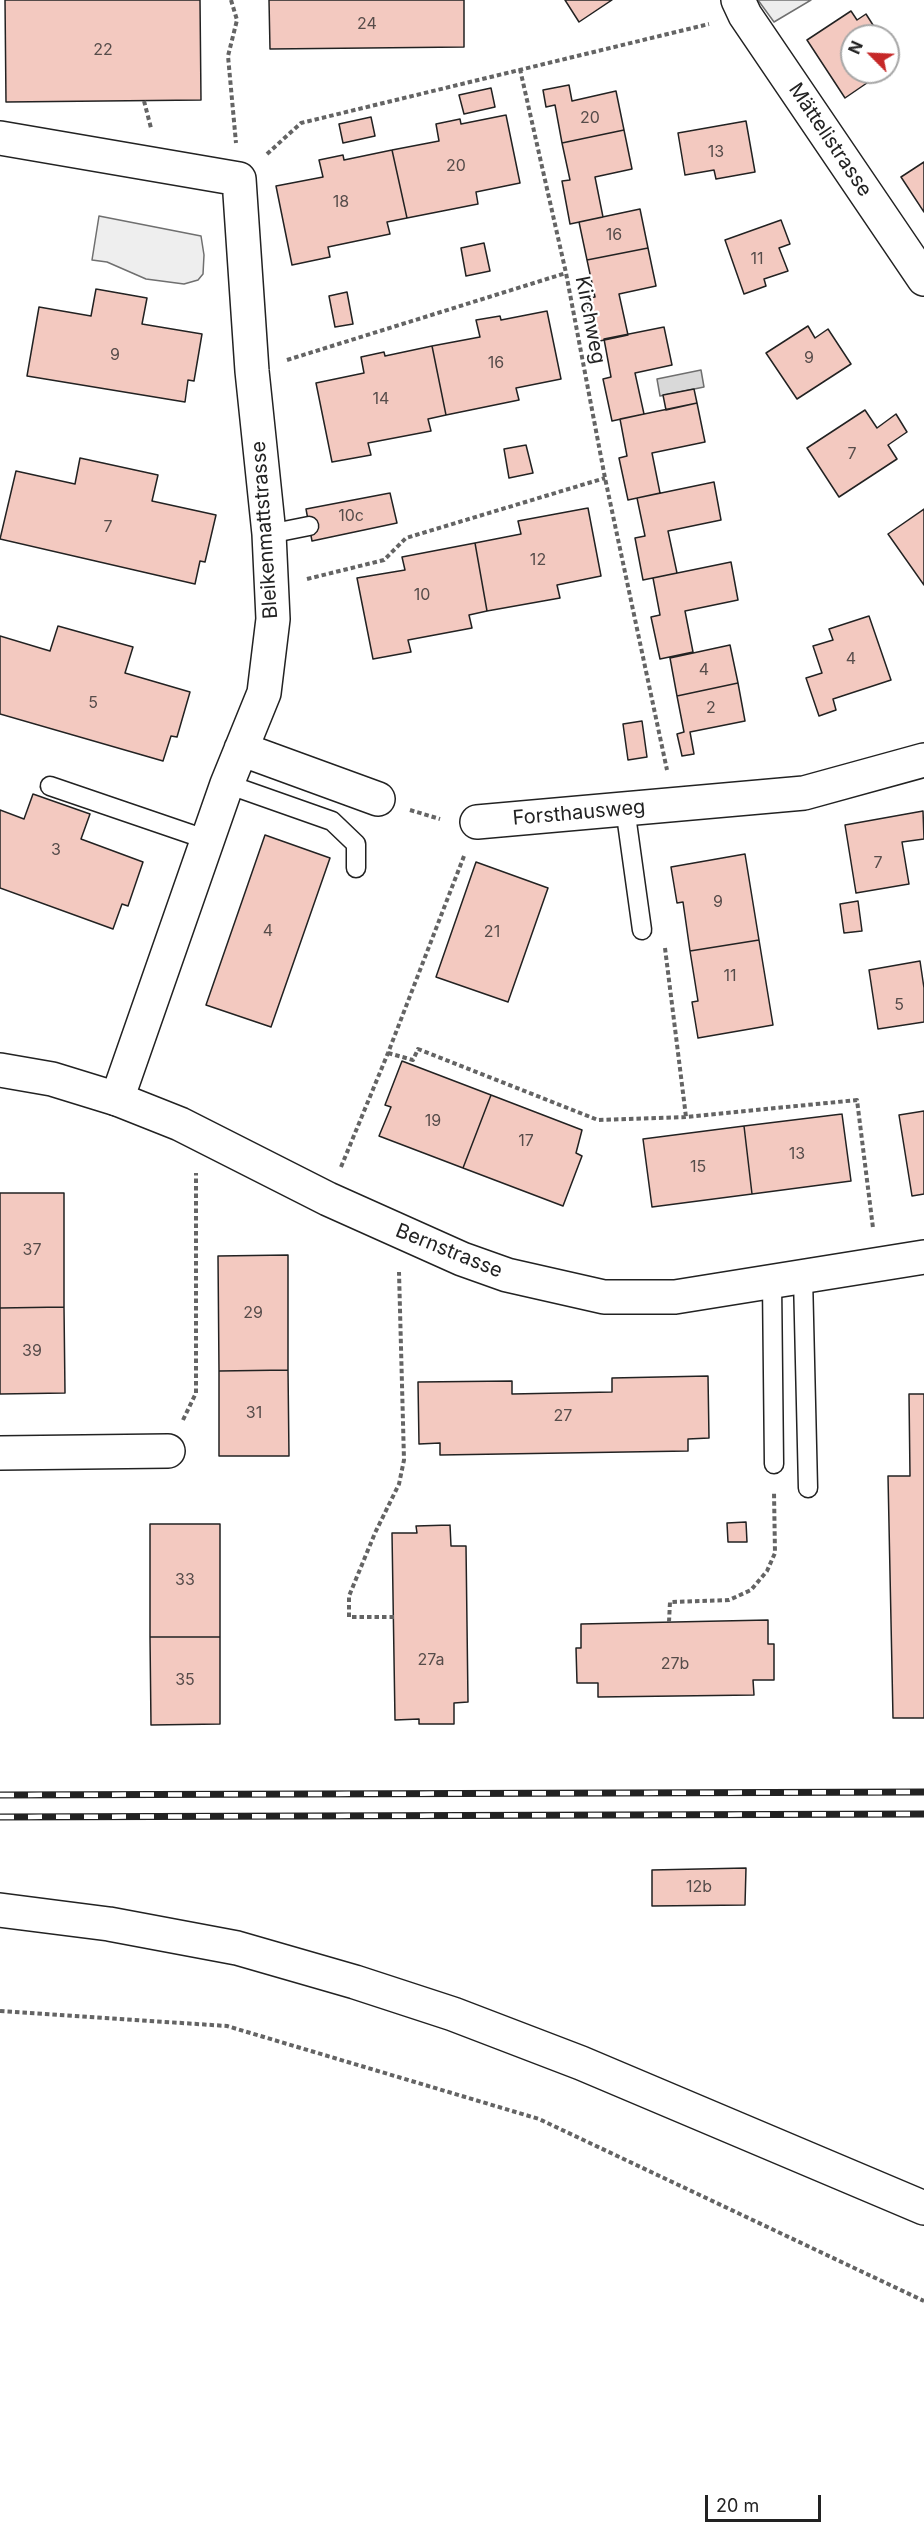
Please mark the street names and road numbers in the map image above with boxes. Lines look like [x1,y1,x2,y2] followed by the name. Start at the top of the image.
[783,79,877,201] street label: Mättelistrasse
[570,274,610,366] street label: Kirchweg
[247,440,283,620] street label: Bleikenmattstrasse
[512,795,646,831] street label: Forsthausweg
[392,1219,506,1283] street label: Bernstrasse

